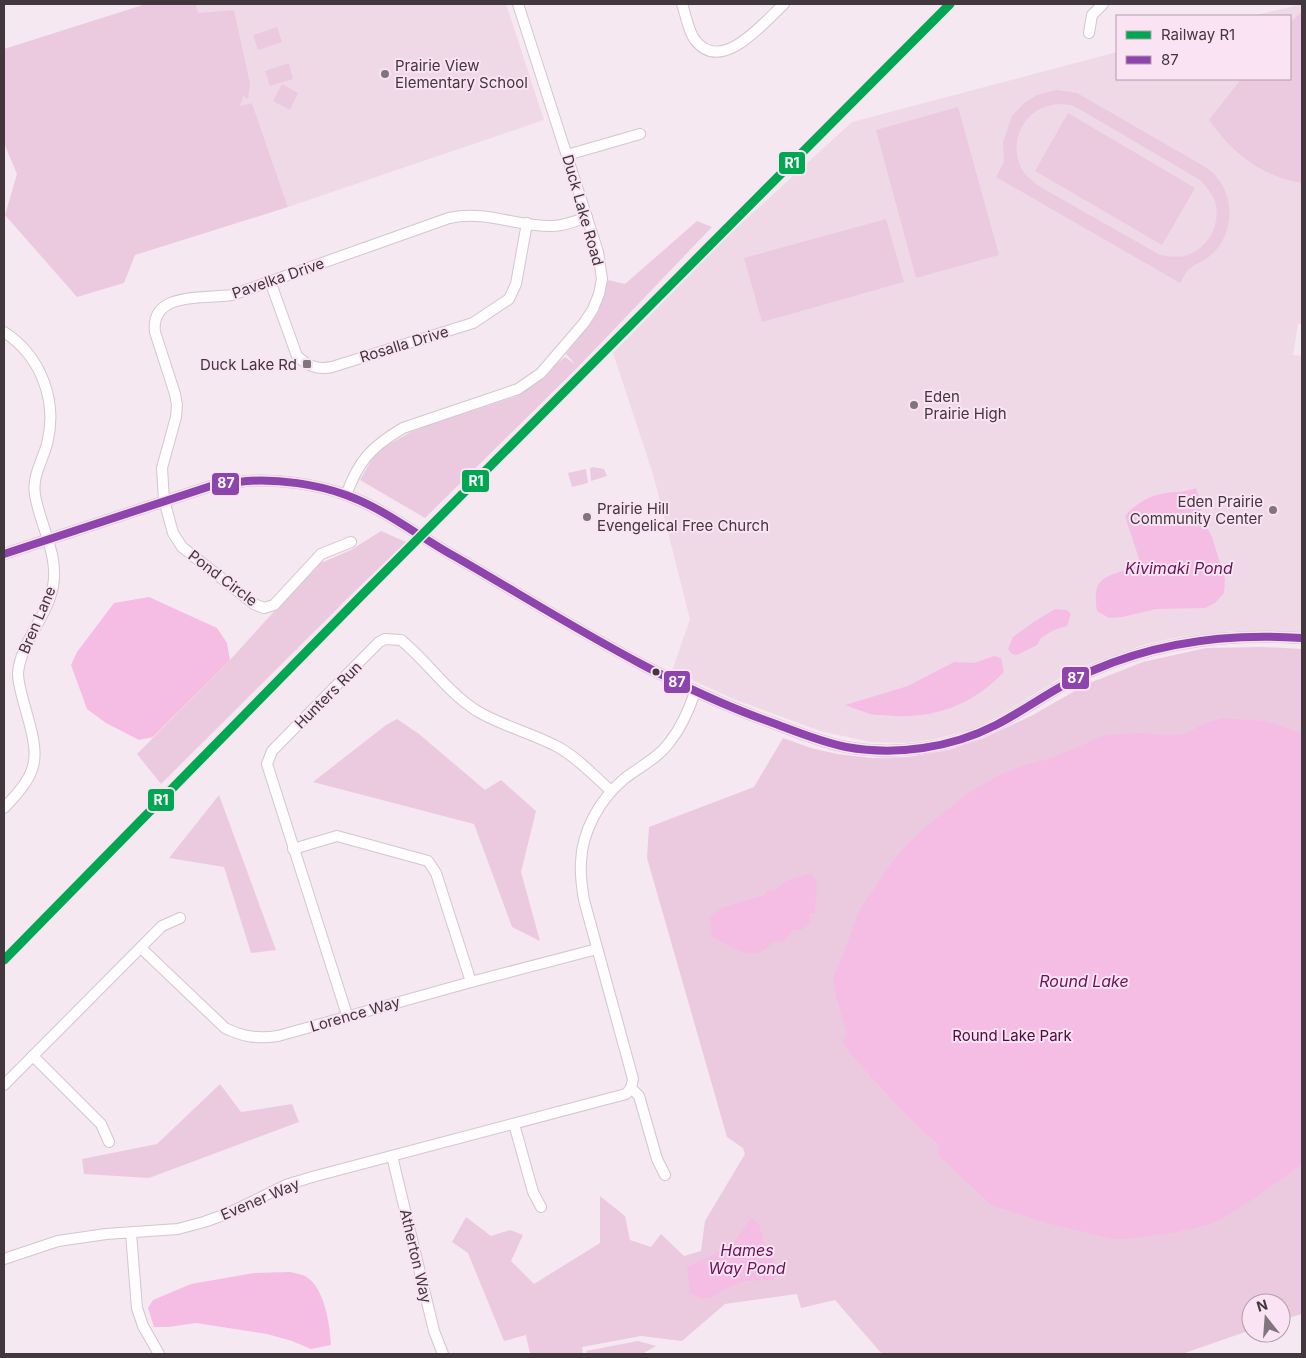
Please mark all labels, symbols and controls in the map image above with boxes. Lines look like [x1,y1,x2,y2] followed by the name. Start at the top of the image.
[1116,15,1291,80] legend
[1161,25,1235,44] text: Railway R1
[1161,50,1179,69] text: 87
[395,56,528,92] place label: Prairie View Elementary School
[379,68,391,80] marker: Prairie View Elementary School
[778,151,806,175] line badge: R1
[558,152,608,268] street label: Duck Lake Road
[784,154,800,171] text: R1
[229,253,327,303] street label: Pavelka Drive
[357,321,451,367] street label: Rosalla Drive
[200,355,297,374] place label: Duck Lake Rd
[301,358,313,370] marker: Duck Lake Rd
[924,387,1007,423] place label: Eden Prairie High
[908,399,920,411] marker: Eden Prairie High
[461,469,490,493] line badge: R1
[211,472,240,496] line badge: 87
[468,472,484,489] text: R1
[217,474,235,491] text: 87
[1130,492,1263,528] place label: Eden Prairie Community Center
[597,499,769,535] place label: Prairie Hill Evengelical Free Church
[1267,504,1279,516] marker: Eden Prairie Community Center
[581,511,593,523] marker: Prairie Hill Evengelical Free Church
[185,546,261,610] street label: Pond Circle
[1125,558,1233,578] water label: Kivimaki Pond
[14,583,60,657] street label: Bren Lane
[290,657,366,733] street label: Hunters Run
[1061,666,1090,690] line badge: 87
[651,667,661,677] unlabelled marker
[1067,669,1085,686] text: 87
[663,670,691,694] line badge: 87
[668,673,686,690] text: 87
[147,788,175,812] line badge: R1
[153,791,169,808] text: R1
[1039,971,1129,991] water label: Round Lake
[308,992,403,1036] street label: Lorence Way
[952,1026,1072,1045] park label: Round Lake Park
[218,1174,303,1224] street label: Evener Way
[396,1207,436,1305] street label: Atherton Way
[708,1240,786,1278] water label: Hames Way Pond
[1241,1293,1291,1343] north arrow
[1254,1295,1270,1315] text: N

